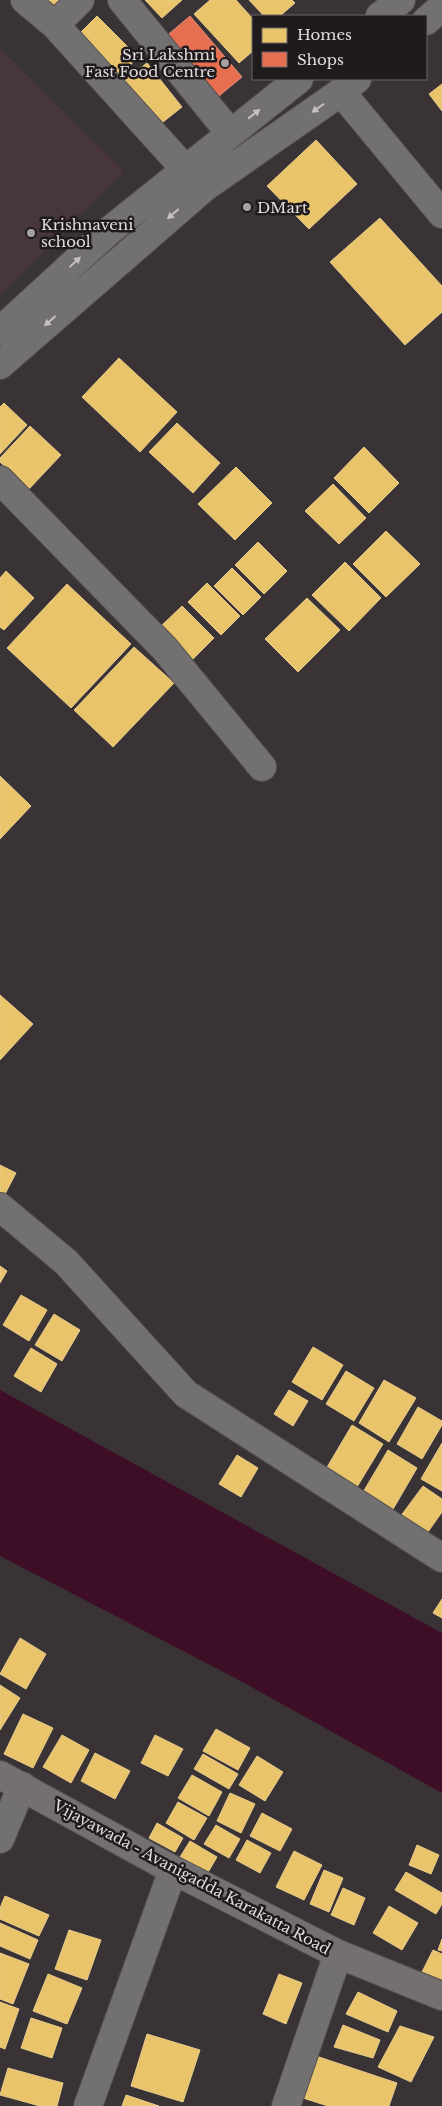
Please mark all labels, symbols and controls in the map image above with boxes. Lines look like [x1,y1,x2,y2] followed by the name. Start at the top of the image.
[252,15,427,80] legend
[297,25,352,44] text: Homes
[85,45,215,81] place label: Sri Lakshmi Fast Food Centre
[297,50,344,69] text: Shops
[219,57,231,69] marker: Sri Lakshmi Fast Food Centre
[311,103,325,113] one-way arrow
[247,109,260,120] one-way arrow
[257,198,308,217] place label: DMart
[241,201,253,213] marker: DMart
[166,209,179,220] one-way arrow
[41,215,133,251] place label: Krishnaveni school
[25,227,37,239] marker: Krishnaveni school
[68,256,80,268] one-way arrow
[44,316,57,327] one-way arrow
[49,1795,334,1958] street label: Vijayawada - Avanigadda Karakatta Road

